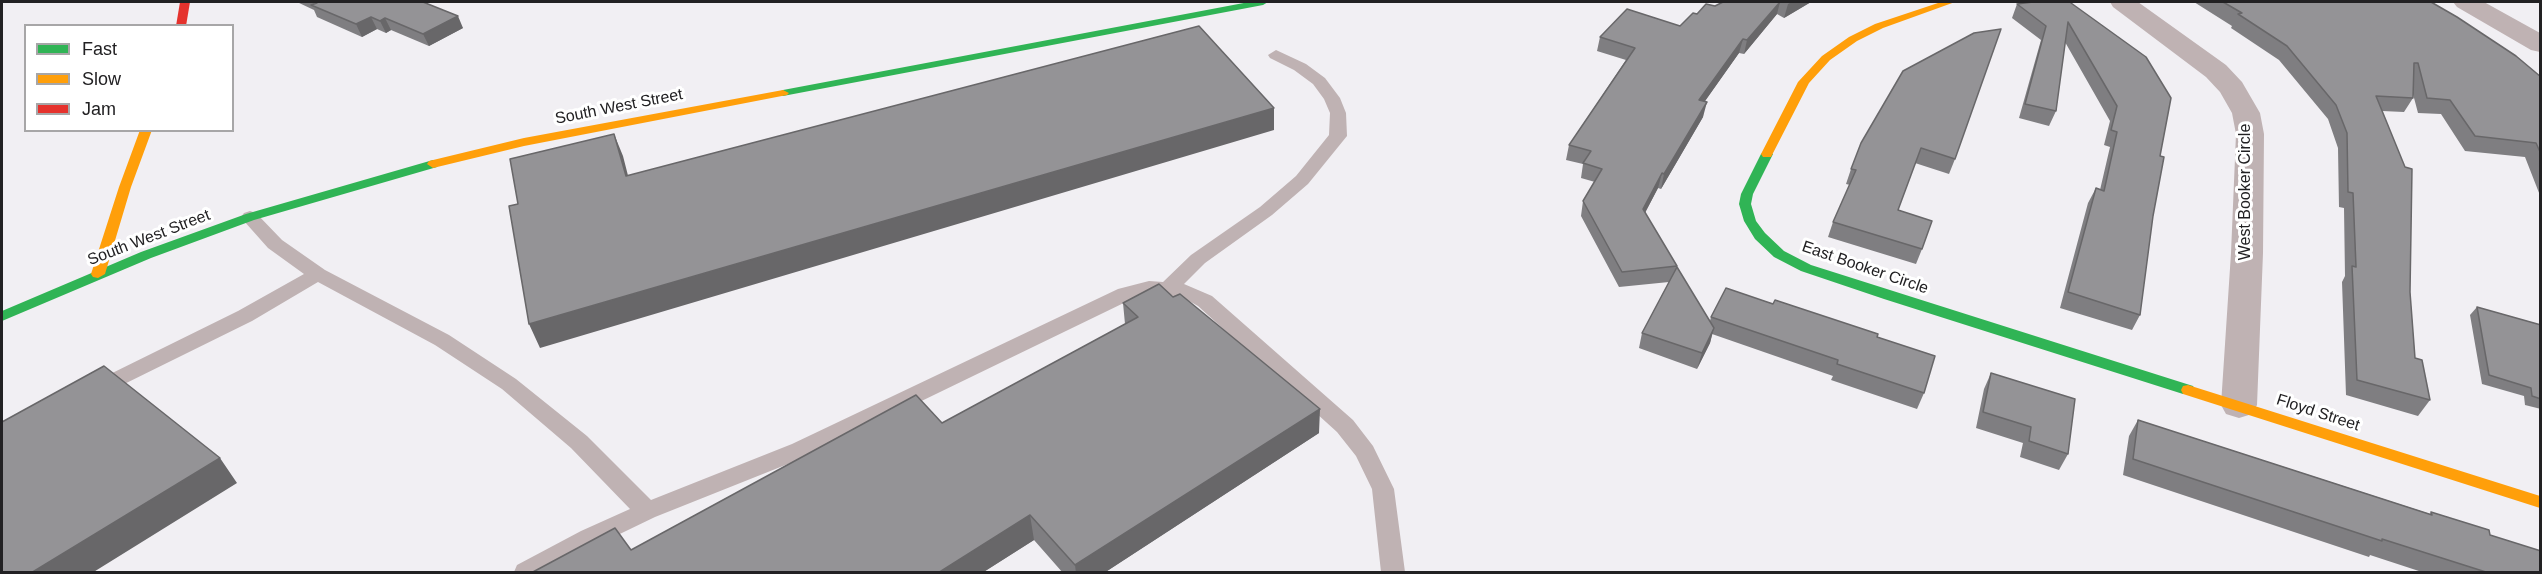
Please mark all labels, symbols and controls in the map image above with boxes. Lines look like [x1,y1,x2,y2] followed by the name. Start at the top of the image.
[24,24,234,132] legend
[82,39,117,59] text: Fast
[82,69,121,89] text: Slow
[554,85,684,129] street label: South West Street
[82,99,116,119] text: Jam
[2236,124,2256,260] street label: West Booker Circle
[85,206,213,270] street label: South West Street
[1799,237,1931,299] street label: East Booker Circle
[2274,391,2362,435] street label: Floyd Street

